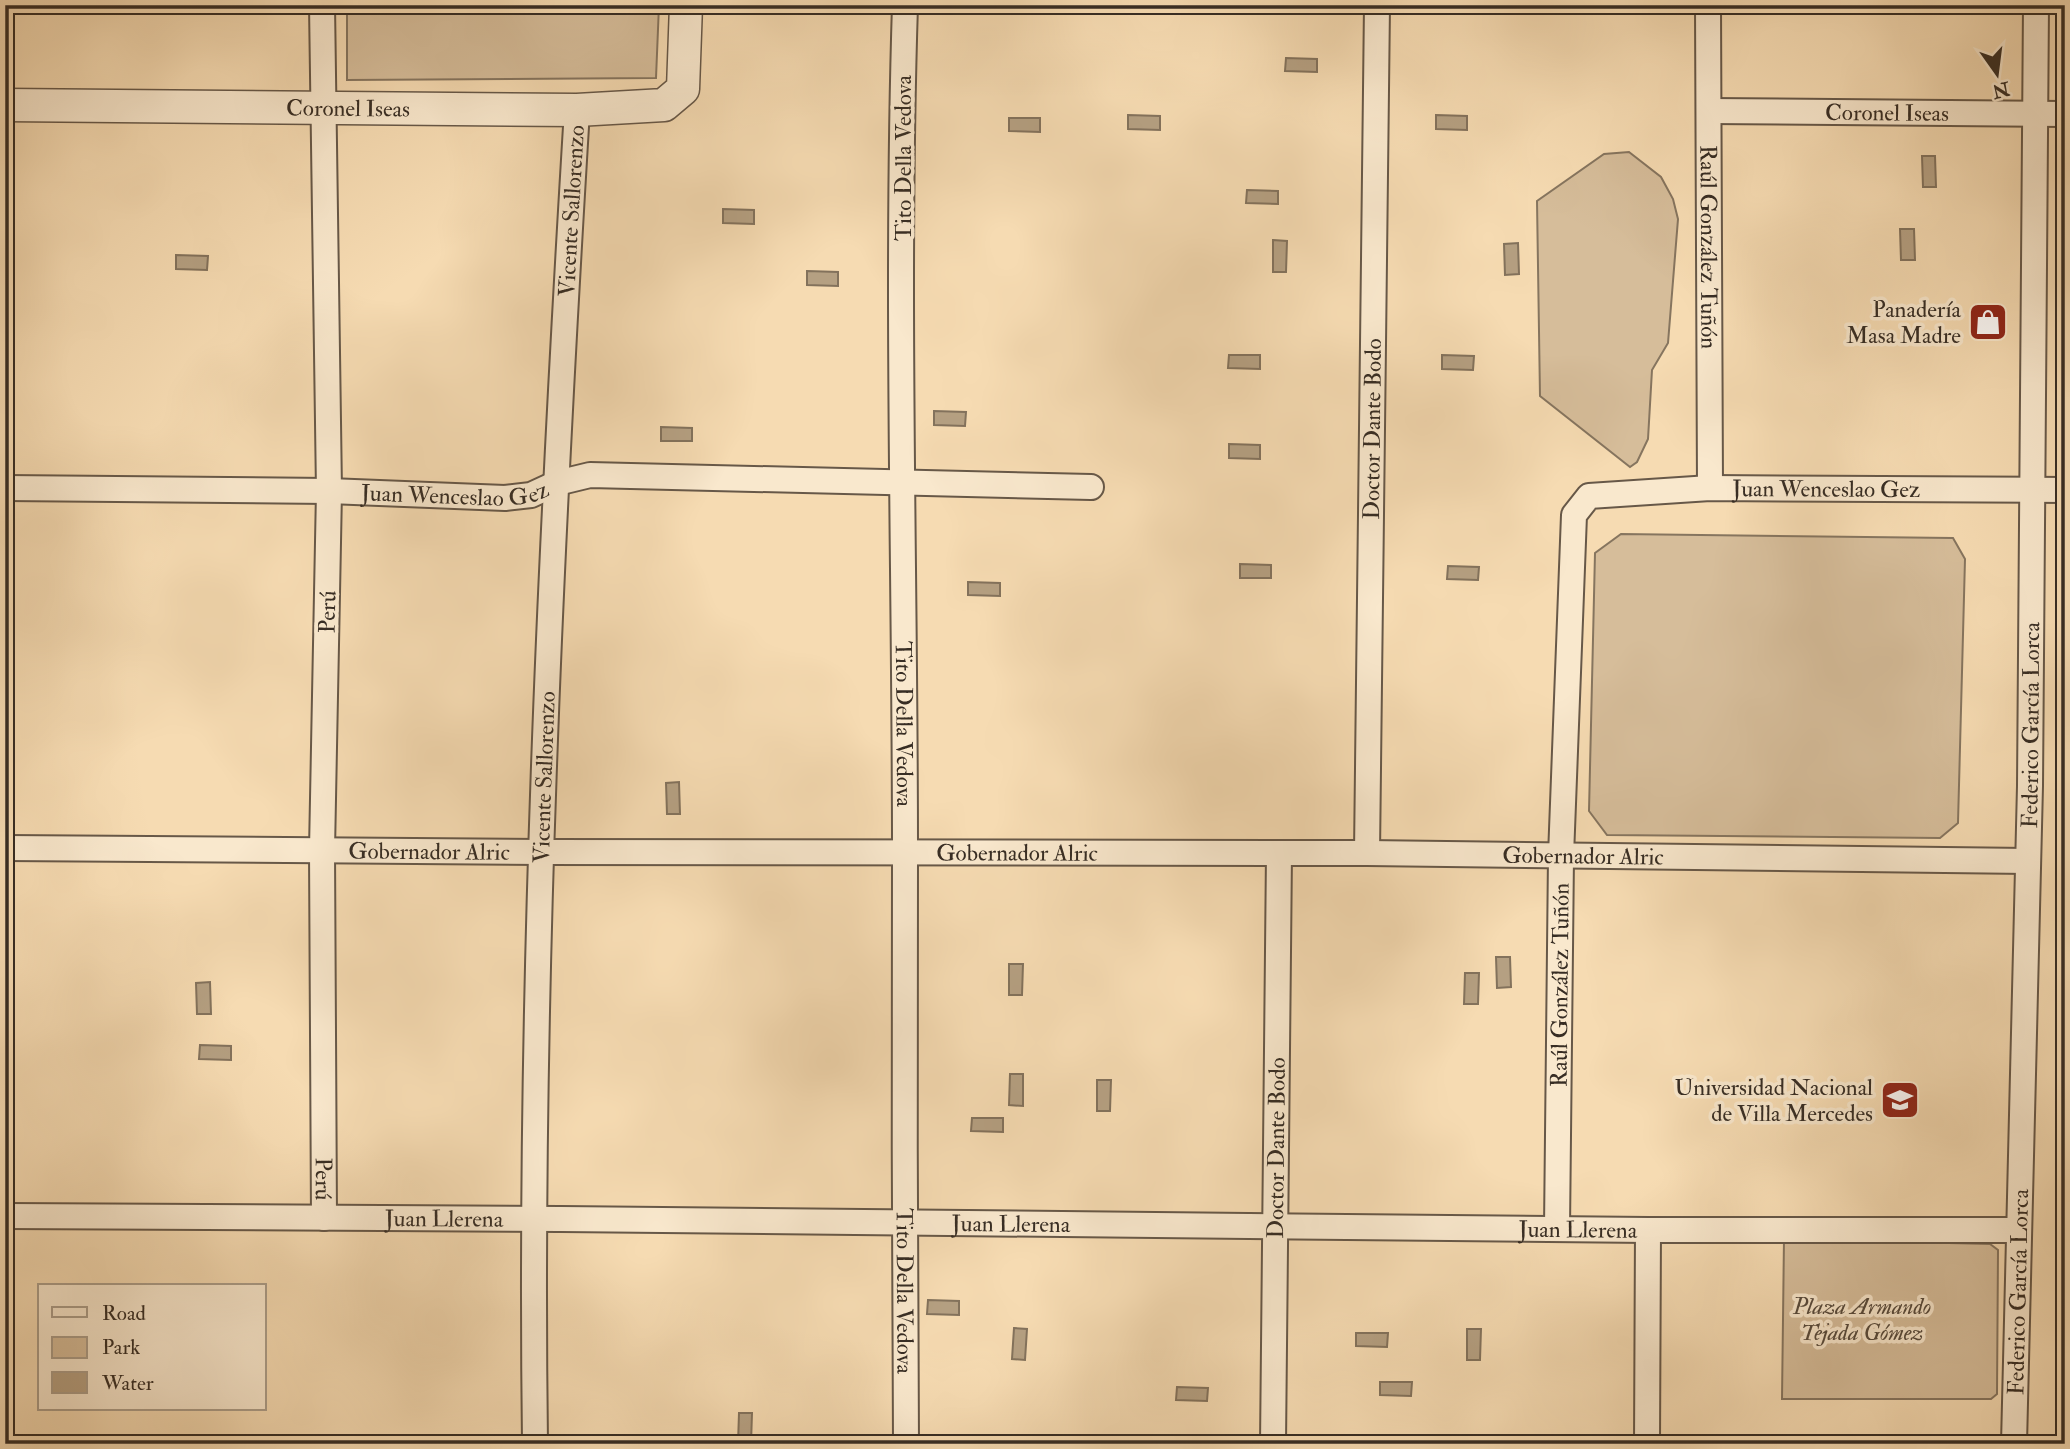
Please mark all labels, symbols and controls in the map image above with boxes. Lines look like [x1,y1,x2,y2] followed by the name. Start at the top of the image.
[1962,38,2032,108] north arrow
[889,74,918,241] street label: Tito Della Vedova
[1989,76,2013,103] text: N
[286,93,410,124] street label: Coronel Iseas
[1825,98,1949,128] street label: Coronel Iseas
[552,124,591,298] street label: Vicente Sallorenzo
[1694,145,1723,349] street label: Raúl González Tuñón
[1846,295,1962,350] place label: Panadería Masa Madre
[1967,301,2009,343] shop icon: Panadería Masa Madre
[1357,338,1388,520] street label: Doctor Dante Bodo
[1731,474,1920,504] street label: Juan Wenceslao Gez
[359,475,553,513] street label: Juan Wenceslao Gez
[313,590,342,634] street label: Perú
[2015,621,2046,829] street label: Federico García Lorca
[889,641,919,808] street label: Tito Della Vedova
[527,691,562,864] street label: Vicente Sallorenzo
[348,837,510,867] street label: Gobernador Alric
[936,838,1098,868] street label: Gobernador Alric
[1502,841,1664,872] street label: Gobernador Alric
[1545,883,1576,1087] street label: Raúl González Tuñón
[1261,1057,1292,1239] street label: Doctor Dante Bodo
[1675,1073,1873,1128] place label: Universidad Nacional de Villa Mercedes
[1879,1079,1921,1121] school or university icon: Universidad Nacional de Villa Mercedes
[309,1157,338,1201] street label: Perú
[2001,1188,2035,1396] street label: Federico García Lorca
[384,1204,504,1234] street label: Juan Llerena
[890,1208,919,1375] street label: Tito Della Vedova
[951,1209,1071,1239] street label: Juan Llerena
[1518,1215,1638,1245] street label: Juan Llerena
[38,1284,266,1410] legend
[1792,1292,1931,1347] park label: Plaza Armando Tejada Gómez
[102,1300,147,1327] text: Road
[102,1334,140,1361] text: Park
[101,1370,154,1397] text: Water

